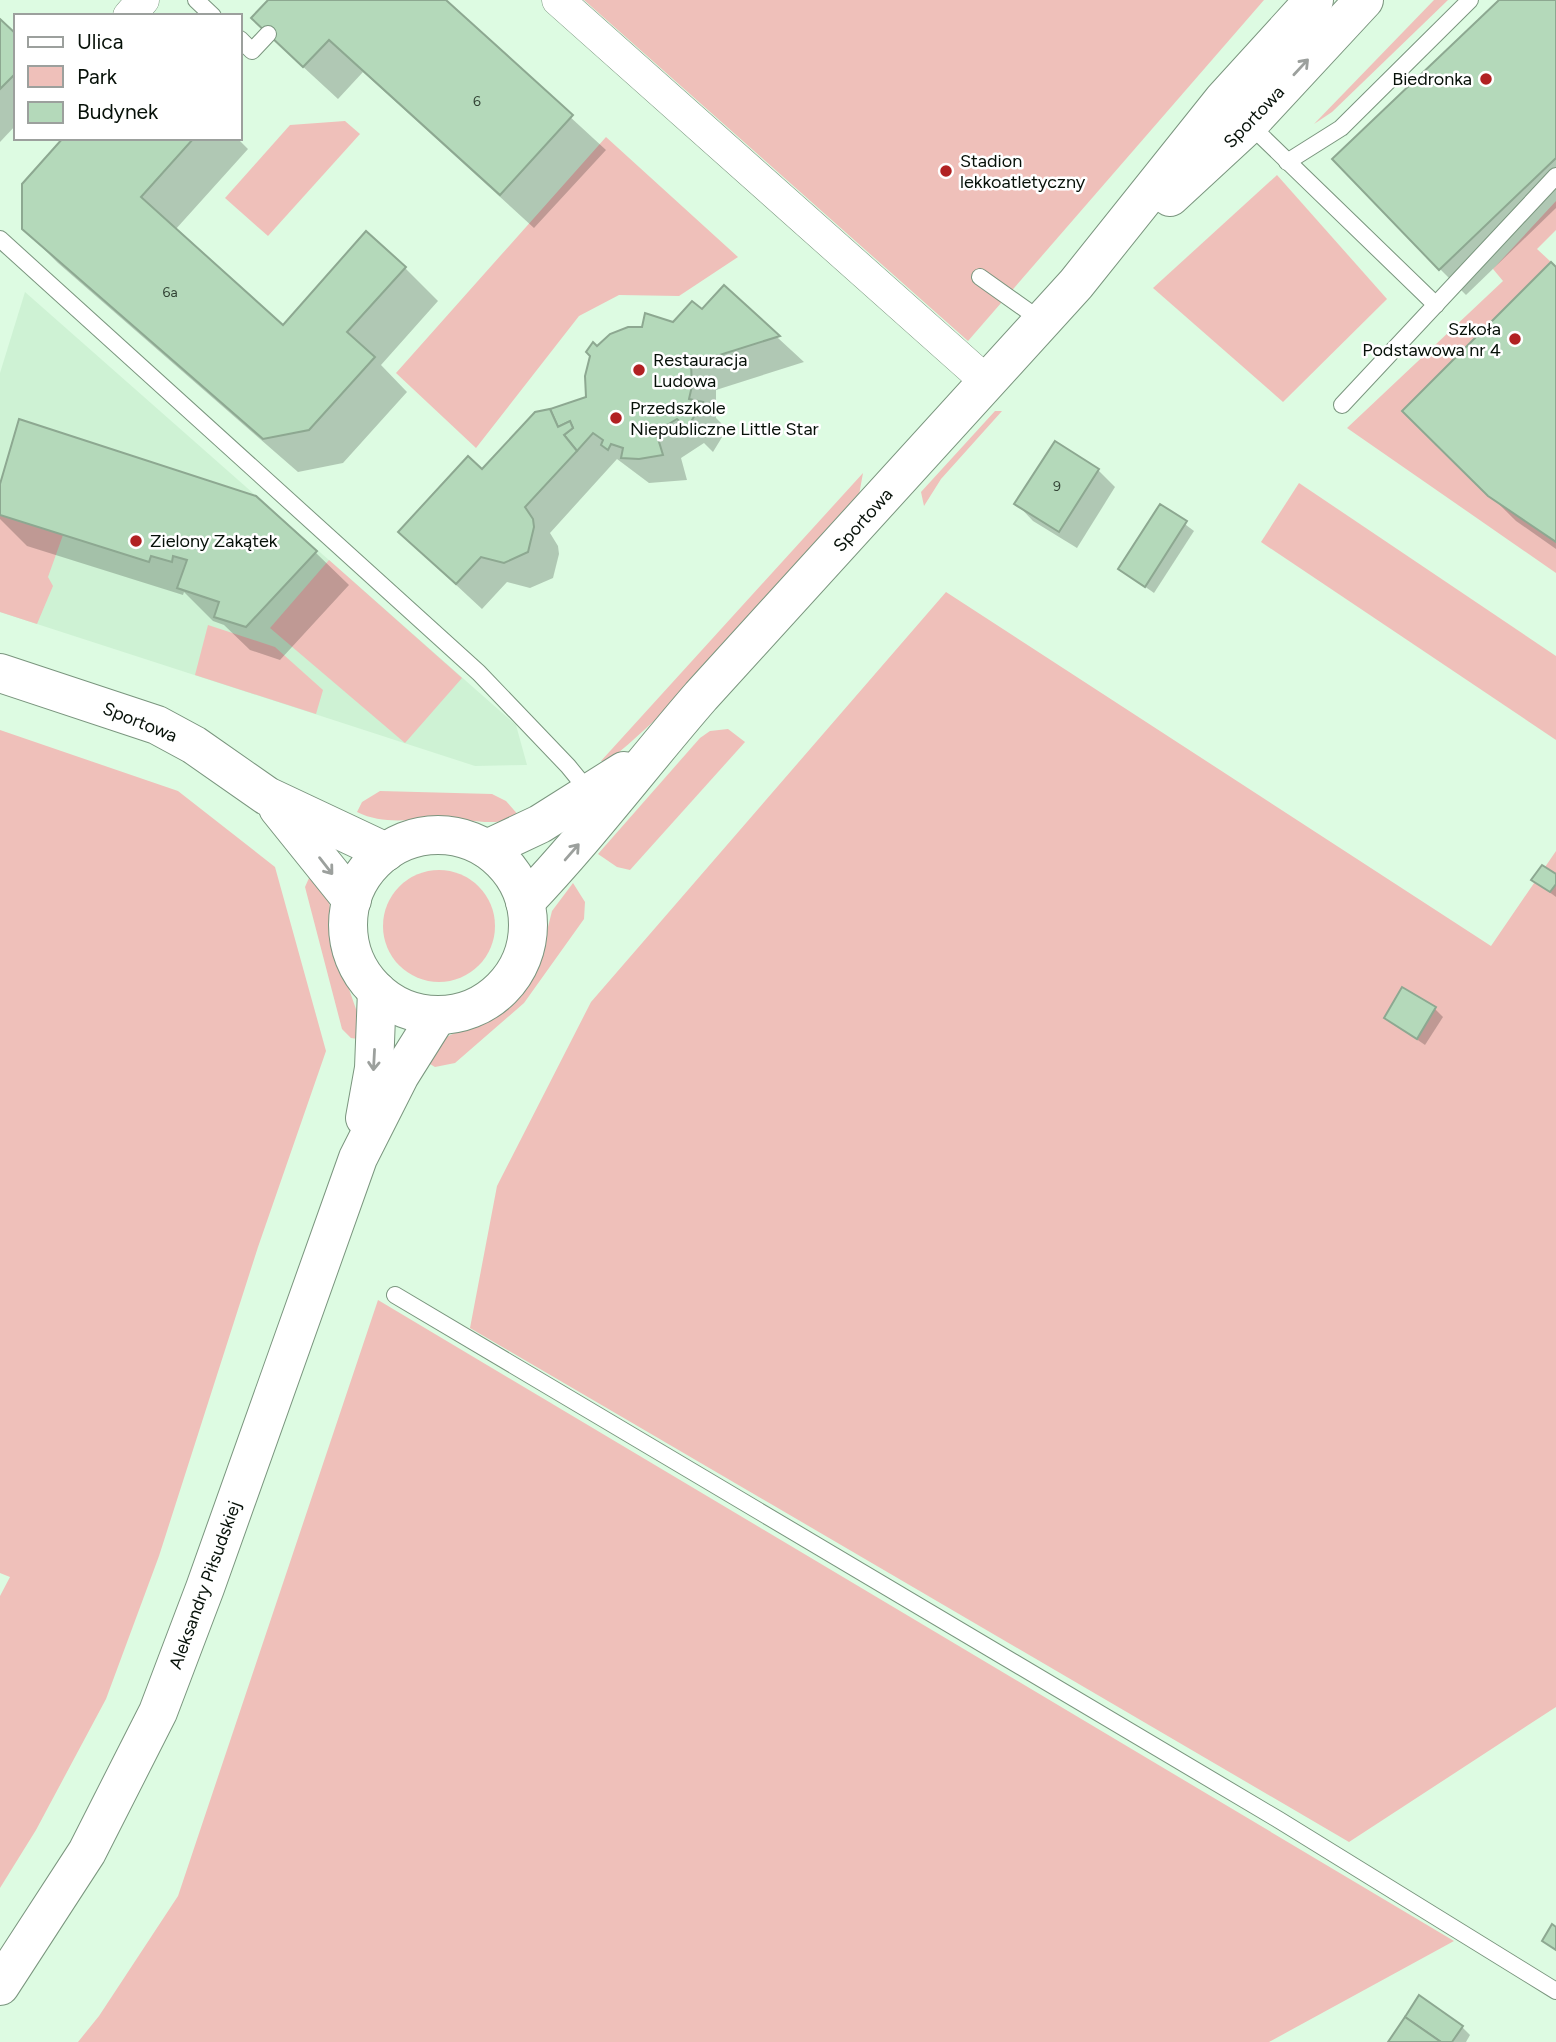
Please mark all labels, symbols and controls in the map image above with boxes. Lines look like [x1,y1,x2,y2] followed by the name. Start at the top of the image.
[14,14,242,140] legend
[77,29,123,54] text: Ulica
[1293,58,1309,76] one-way arrow
[77,64,118,89] text: Park
[1392,68,1472,90] place label: Biedronka
[1478,71,1494,87] marker: Biedronka
[1219,81,1289,153] street label: Sportowa
[473,93,481,110] house number: 6
[77,99,159,124] text: Budynek
[960,150,1086,193] place label: Stadion lekkoatletyczny
[938,163,954,179] marker: Stadion lekkoatletyczny
[162,284,178,301] house number: 6a
[1362,318,1501,361] place label: Szkoła Podstawowa nr 4
[1507,331,1523,347] marker: Szkoła Podstawowa nr 4
[653,349,748,392] place label: Restauracja Ludowa
[631,362,647,378] marker: Restauracja Ludowa
[630,397,819,440] place label: Przedszkole Niepubliczne Little Star
[608,410,624,426] marker: Przedszkole Niepubliczne Little Star
[1053,478,1061,495] house number: 9
[829,484,897,556] street label: Sportowa
[150,530,278,552] place label: Zielony Zakątek
[128,533,144,549] marker: Zielony Zakątek
[100,697,180,747] street label: Sportowa
[564,843,580,861] one-way arrow
[318,857,333,875] one-way arrow
[367,1048,380,1070] one-way arrow
[164,1498,246,1672] street label: Aleksandry Piłsudskiej

